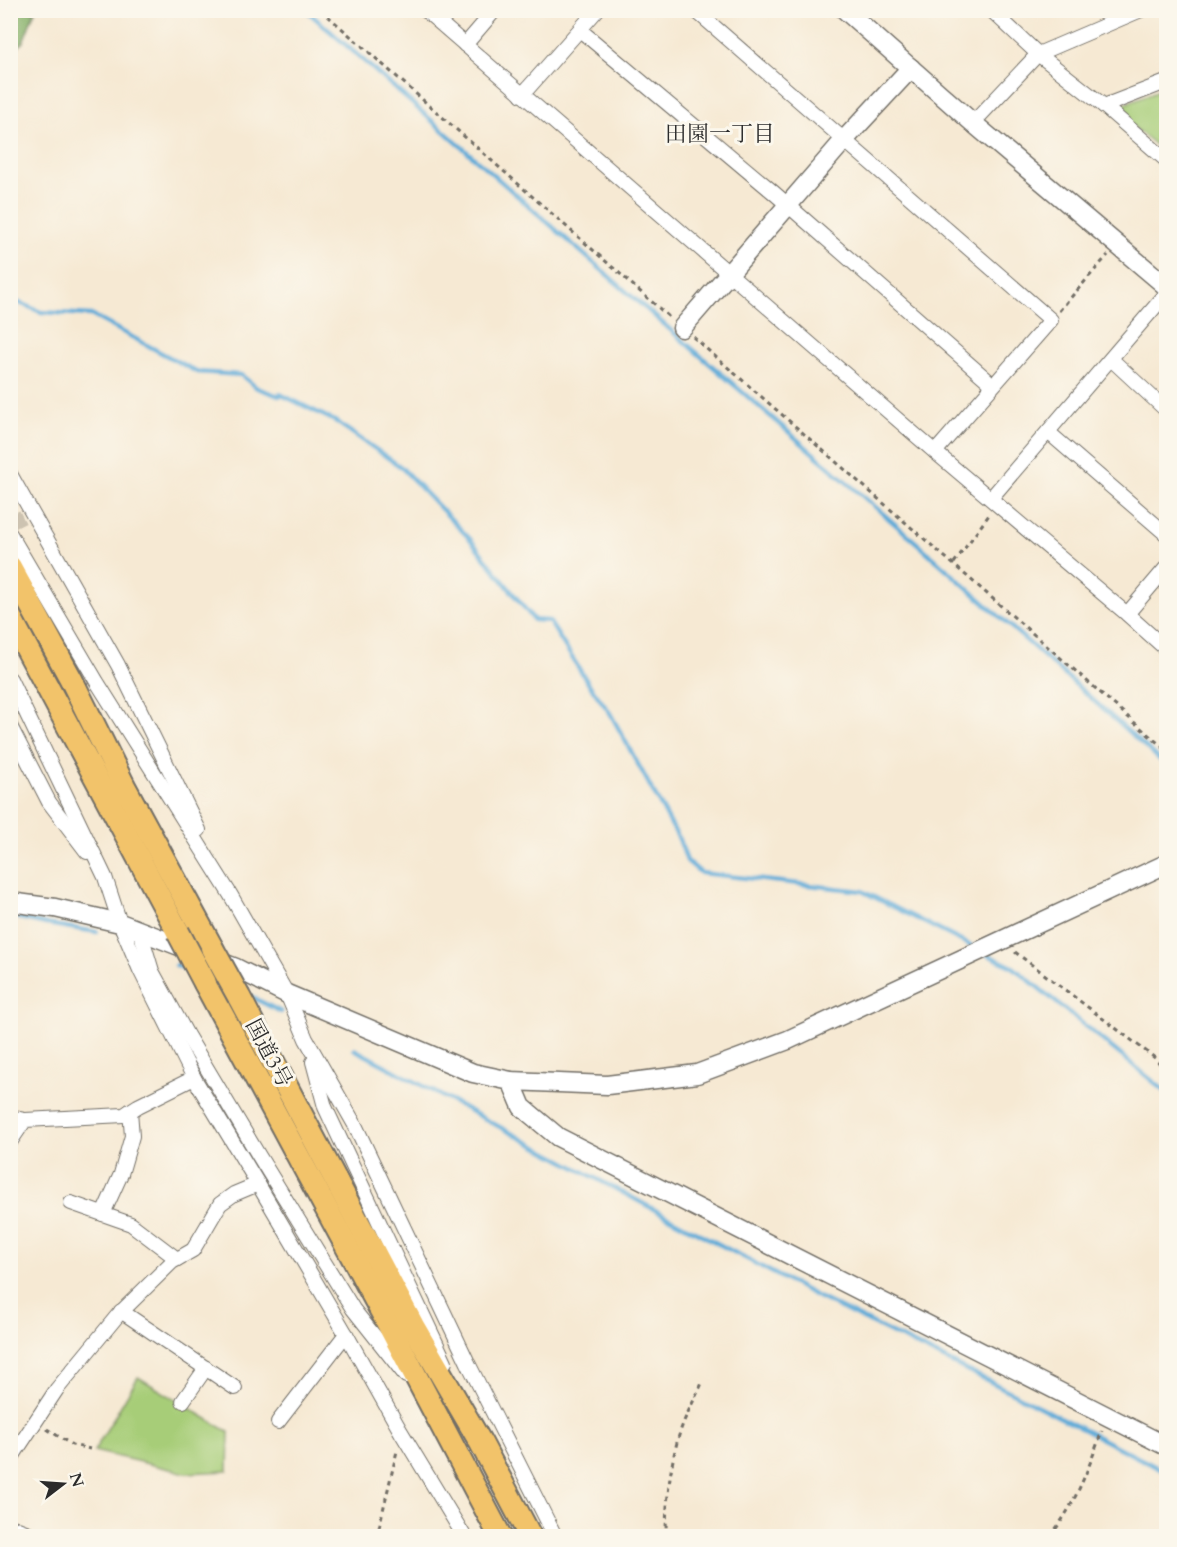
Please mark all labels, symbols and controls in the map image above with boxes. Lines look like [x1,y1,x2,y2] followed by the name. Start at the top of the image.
[665,119,775,149] district label: 田園一丁目
[238,1014,299,1093] street label: 国道3号
[33,1454,93,1514] north arrow
[64,1470,89,1490] text: N

